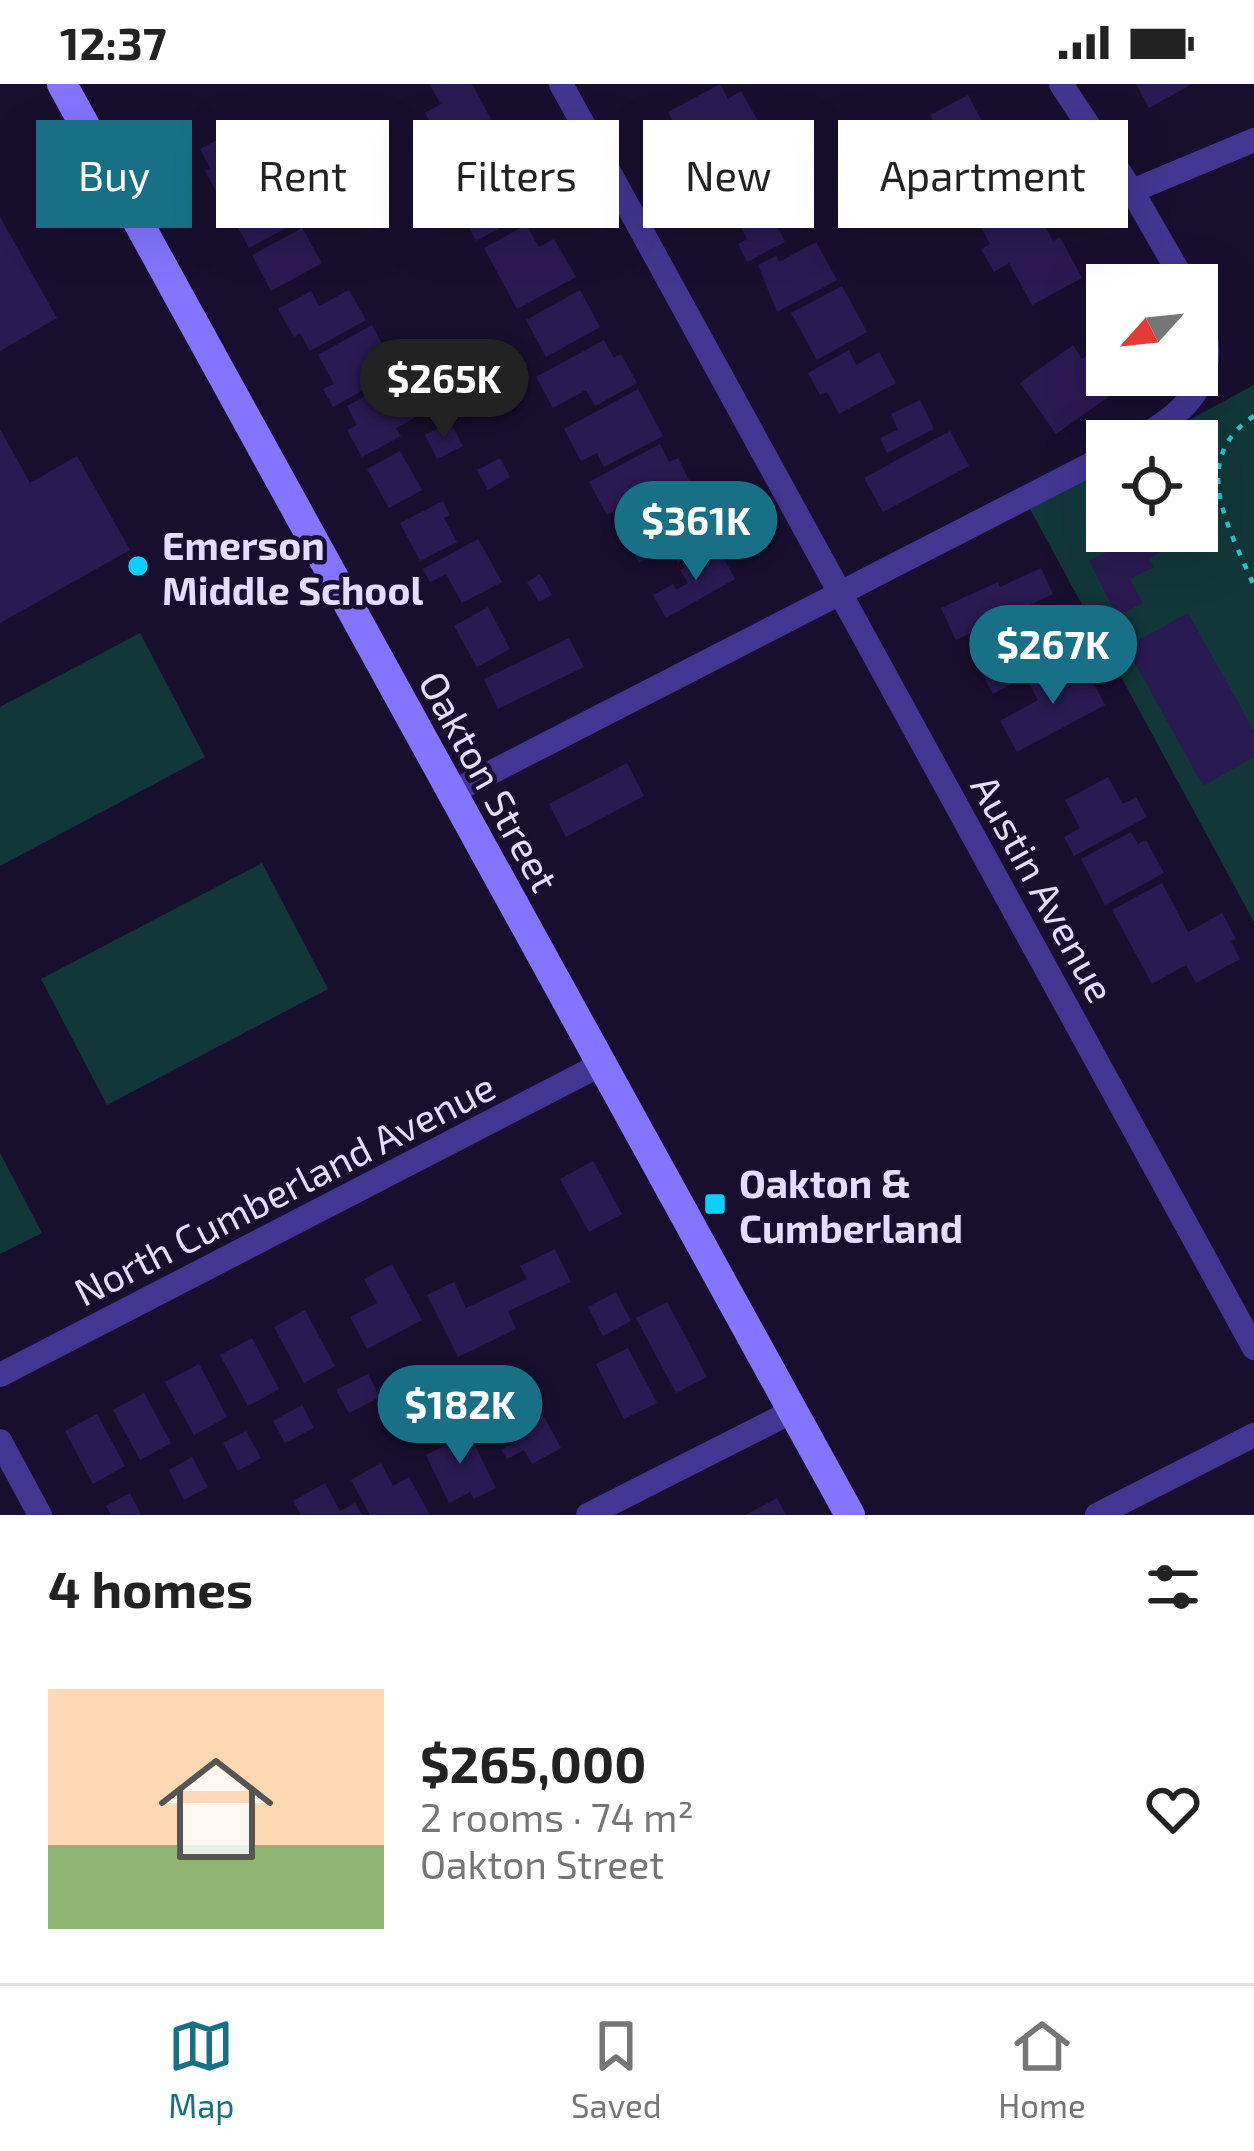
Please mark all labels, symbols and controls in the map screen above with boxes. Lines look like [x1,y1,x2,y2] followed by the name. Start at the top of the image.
[60,15,166,69] text: 12:37
[36,120,192,228] chip: Buy
[216,120,389,228] chip: Rent
[413,120,619,228] chip: Filters
[643,120,814,228] chip: New
[838,120,1128,228] chip: Apartment
[1086,264,1218,396] north arrow
[1086,264,1218,552] map controls
[360,339,528,441] pin: $265K
[387,354,501,401] text: $265K
[1086,420,1218,552] button: locate
[612,481,780,583] pin: $361K
[641,496,751,543] text: $361K
[162,521,423,613] place label: Emerson Middle School
[125,553,151,579] marker: Emerson Middle School
[969,605,1137,707] pin: $267K
[996,620,1110,667] text: $267K
[410,663,570,899] street label: Oakton Street
[962,766,1126,1010] street label: Austin Avenue
[66,1061,502,1315] street label: North Cumberland Avenue
[739,1159,963,1251] place label: Oakton & Cumberland
[702,1191,728,1217] marker: Oakton & Cumberland
[376,1365,544,1467] pin: $182K
[404,1380,516,1427] text: $182K
[1140,1554,1206,1620] icon: filters
[48,1557,253,1618] text: 4 homes
[420,1732,646,1793] text: $265,000
[144,1737,288,1881] icon: home
[1140,1776,1206,1842] icon: heart
[420,1793,694,1840] text: 2 rooms · 74 m²
[420,1840,664,1887] text: Oakton Street
[168,2013,235,2125] tab: Map
[571,2013,662,2125] tab: Saved
[998,2013,1086,2125] tab: Home

